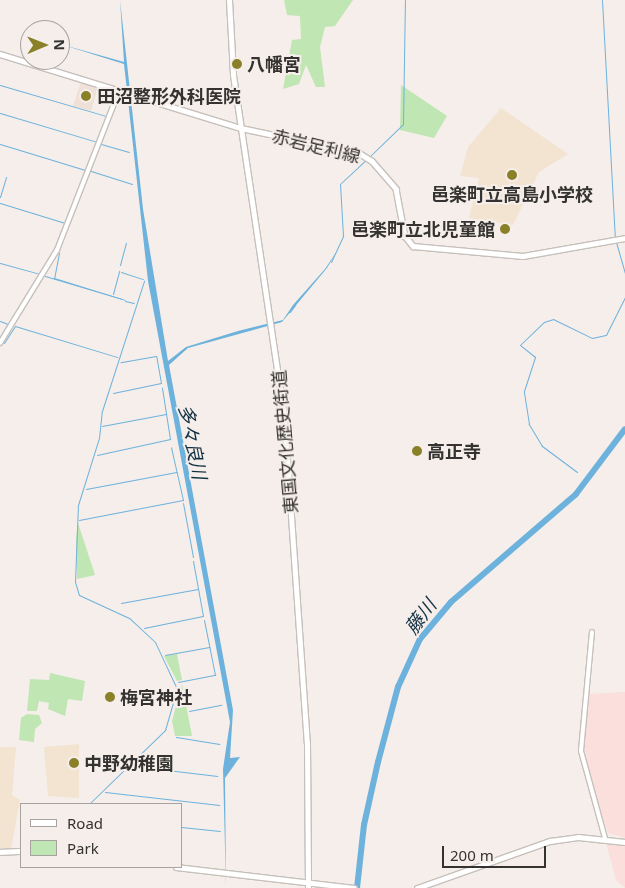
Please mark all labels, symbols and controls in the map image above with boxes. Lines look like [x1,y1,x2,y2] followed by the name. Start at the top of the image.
[20,20,70,70] north arrow
[50,39,69,51] text: N
[247,53,301,75] place label: 八幡宮
[231,58,243,70] marker: 八幡宮
[97,85,241,107] place label: 田沼整形外科医院
[79,89,93,103] marker: 田沼整形外科医院
[270,125,362,167] street label: 赤岩足利線
[506,169,518,181] marker: 邑楽町立高島小学校
[431,183,593,205] place label: 邑楽町立高島小学校
[351,218,495,240] place label: 邑楽町立北児童館
[499,223,511,235] marker: 邑楽町立北児童館
[268,369,302,515] street label: 東国文化歴史街道
[174,403,210,481] water label: 多々良川
[427,440,481,462] place label: 高正寺
[411,445,423,457] marker: 高正寺
[400,595,442,639] water label: 藤川
[120,686,192,708] place label: 梅宮神社
[104,691,116,703] marker: 梅宮神社
[84,752,174,774] place label: 中野幼稚園
[68,757,80,769] marker: 中野幼稚園
[20,803,182,868] legend
[67,813,103,833] text: Road
[445,836,549,868] scale bar
[67,838,99,858] text: Park
[450,845,494,865] text: 200 m

